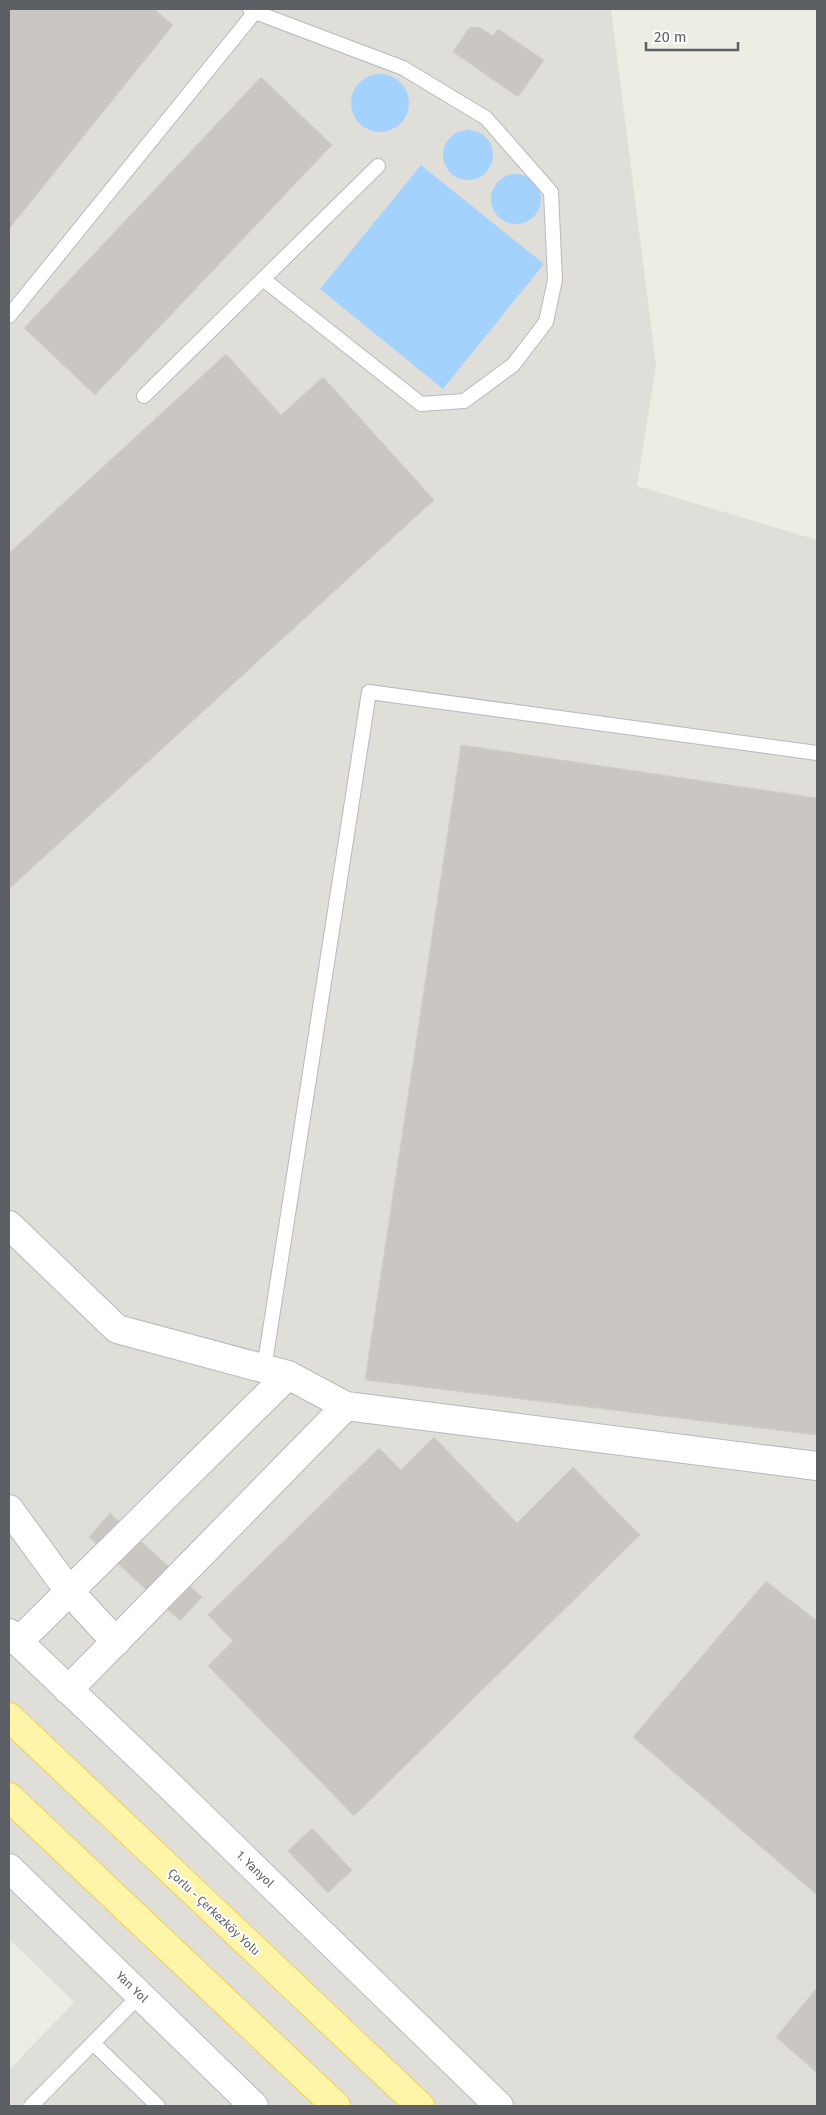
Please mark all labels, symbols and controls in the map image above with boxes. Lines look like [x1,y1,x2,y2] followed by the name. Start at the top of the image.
[646,20,738,52] scale bar
[654,28,687,46] text: 20 m
[233,1848,277,1891] street label: 1. Yanyol
[165,1866,263,1958] street label: Çorlu - Çerkezköy Yolu
[113,1968,151,2006] street label: Yan Yol

